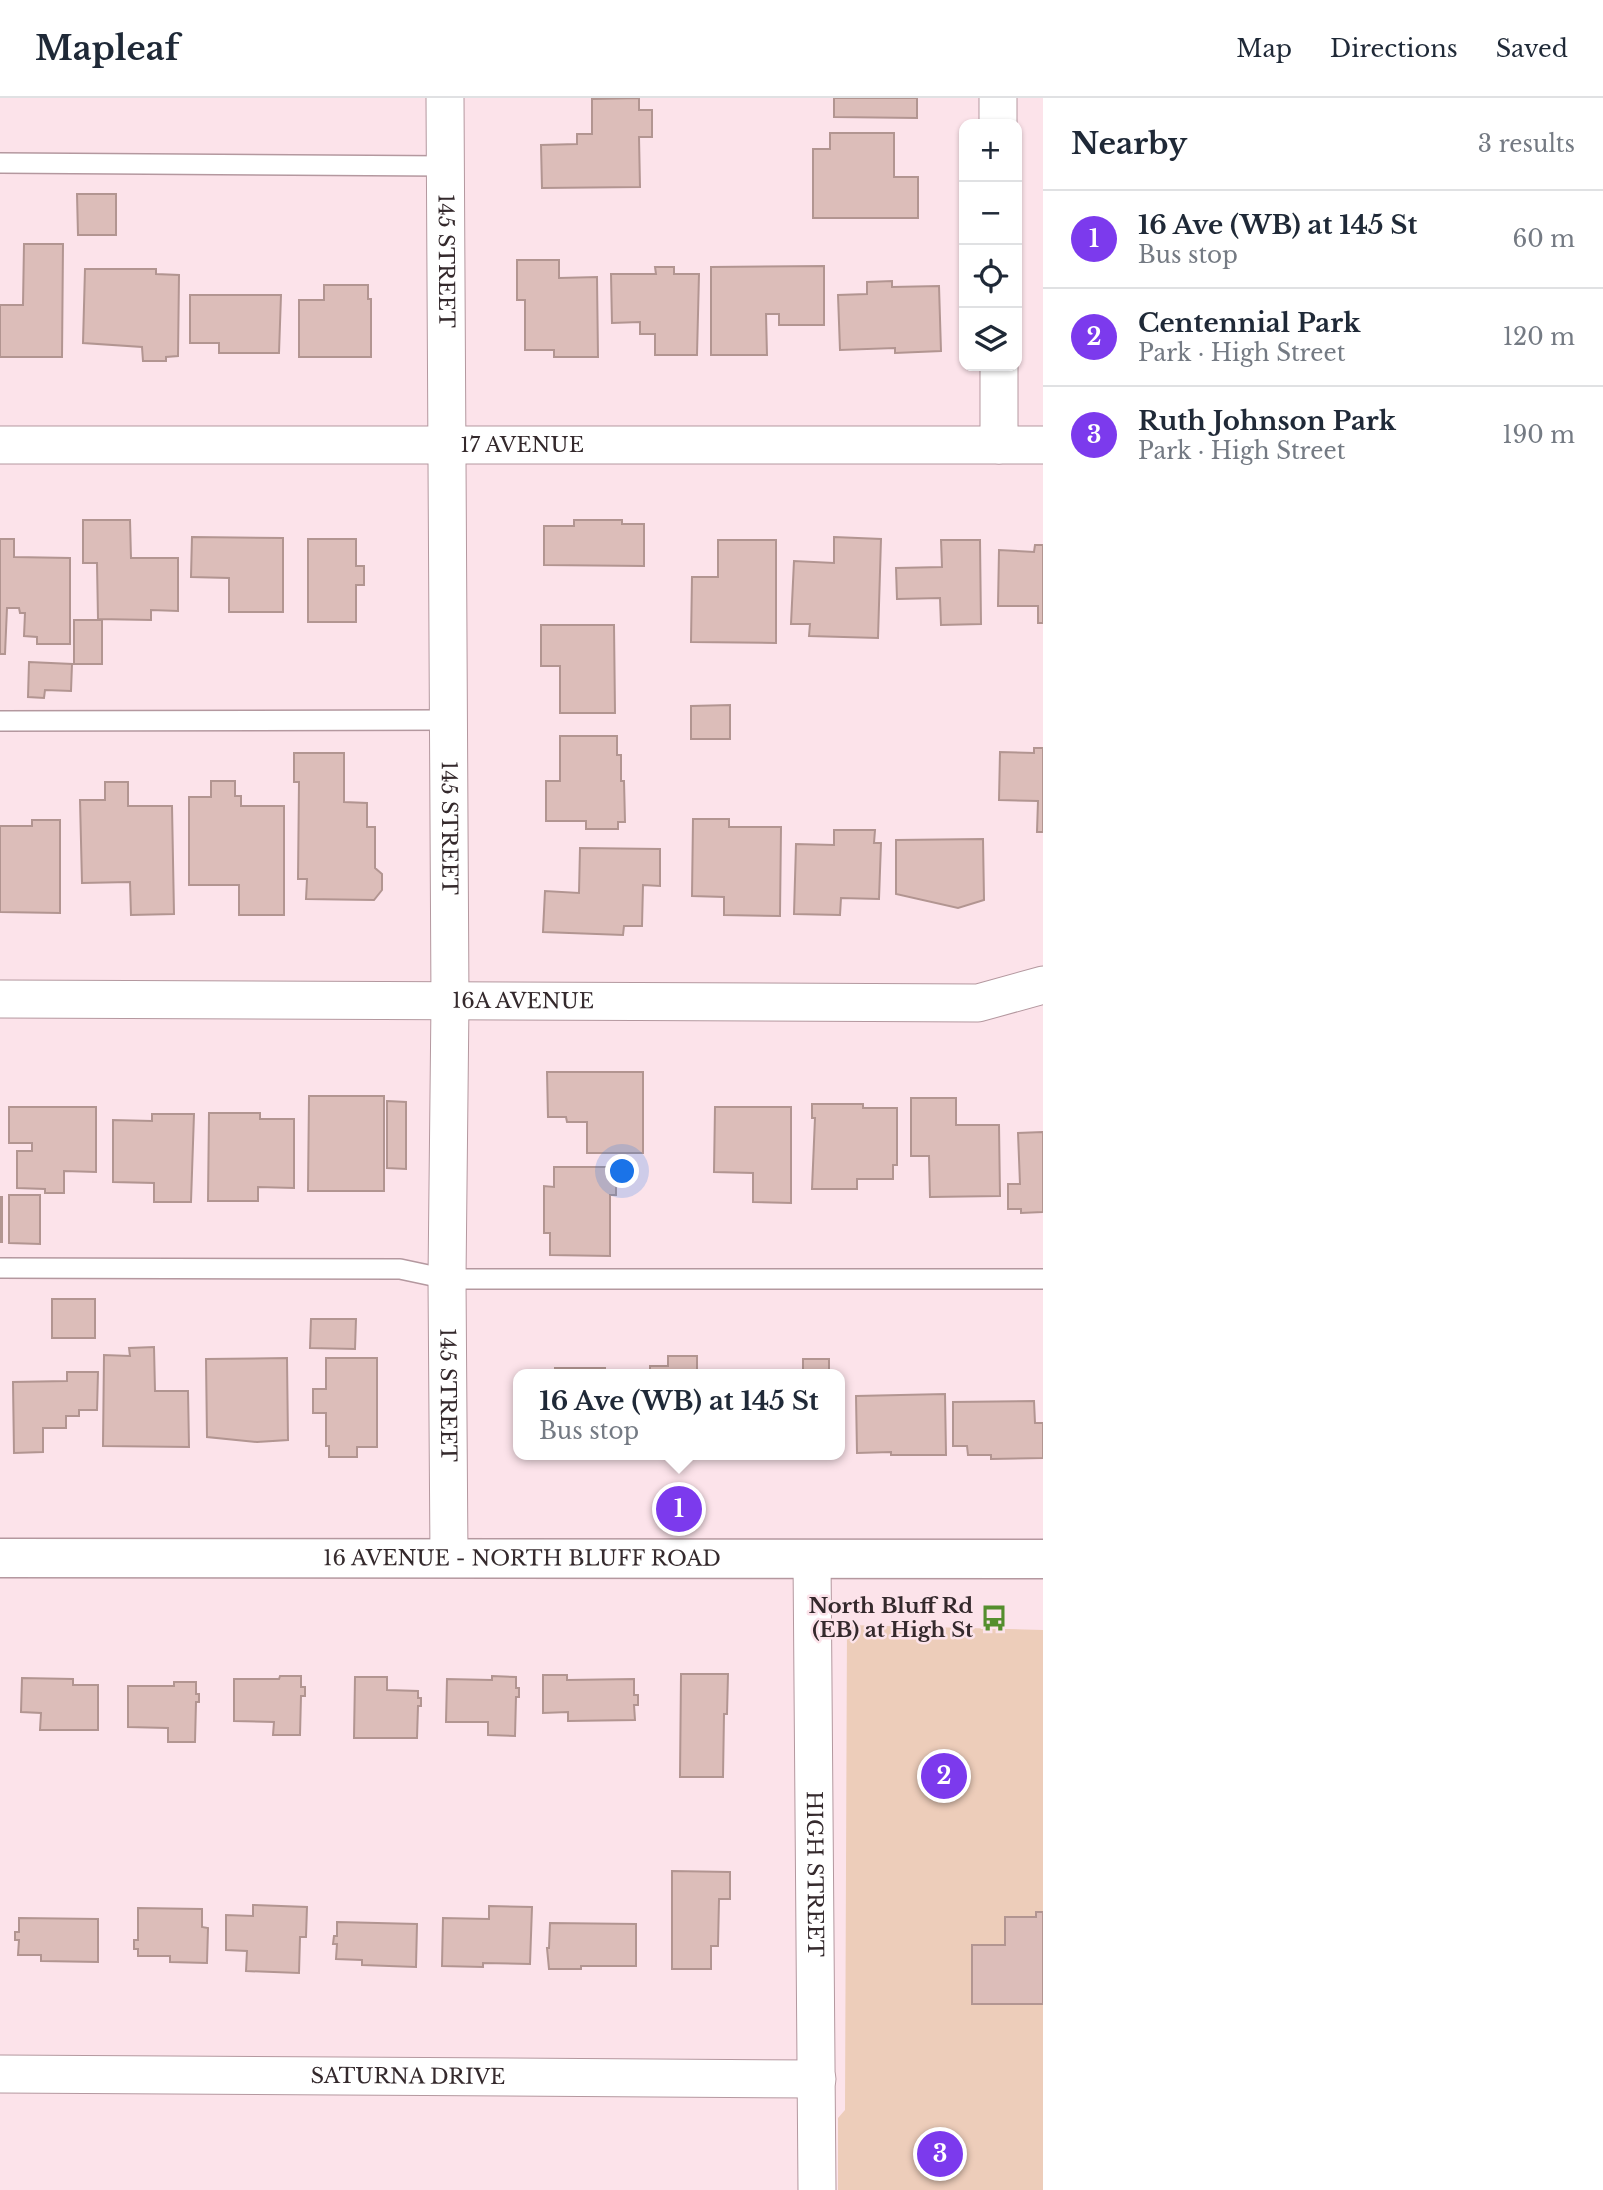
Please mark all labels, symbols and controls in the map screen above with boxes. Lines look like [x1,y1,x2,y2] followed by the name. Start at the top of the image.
[35,28,179,69] text: Mapleaf
[1236,34,1292,63] text: Map
[1330,34,1458,63] text: Directions
[1496,34,1568,63] text: Saved
[959,119,1022,371] map controls
[959,119,1022,182] button: +
[1071,125,1187,162] text: Nearby
[1478,130,1575,158] text: 3 results
[959,182,1022,245] button: −
[433,194,459,328] street label: 145 STREET
[1138,209,1417,241] text: 16 Ave (WB) at 145 St
[1089,225,1099,253] text: 1
[1513,225,1575,253] text: 60 m
[1138,241,1238,269] text: Bus stop
[959,245,1022,308] button: locate
[1138,307,1360,339] text: Centennial Park
[959,308,1022,371] button: layers
[1087,323,1101,351] text: 2
[1503,323,1575,351] text: 120 m
[1138,339,1345,367] text: Park · High Street
[1138,405,1396,437] text: Ruth Johnson Park
[1087,421,1101,449] text: 3
[1502,421,1575,449] text: 190 m
[460,432,584,458] street label: 17 AVENUE
[1138,437,1345,465] text: Park · High Street
[436,761,462,895] street label: 145 STREET
[452,988,594,1014] street label: 16A AVENUE
[605,1154,639,1188] your location
[434,1328,461,1462] street label: 145 STREET
[513,1369,845,1460] popup
[539,1385,819,1417] text: 16 Ave (WB) at 145 St
[539,1417,639,1445] text: Bus stop
[656,1483,702,1535] pin: 1
[323,1545,721,1572] street label: 16 AVENUE - NORTH BLUFF ROAD
[809,1593,973,1643] place label: North Bluff Rd (EB) at High St
[979,1603,1009,1633] bus stop icon: North Bluff Rd (EB) at High St
[921,1750,967,1802] pin: 2
[801,1791,828,1957] street label: HIGH STREET
[310,2063,505,2090] street label: SATURNA DRIVE
[917,2128,963,2180] pin: 3

